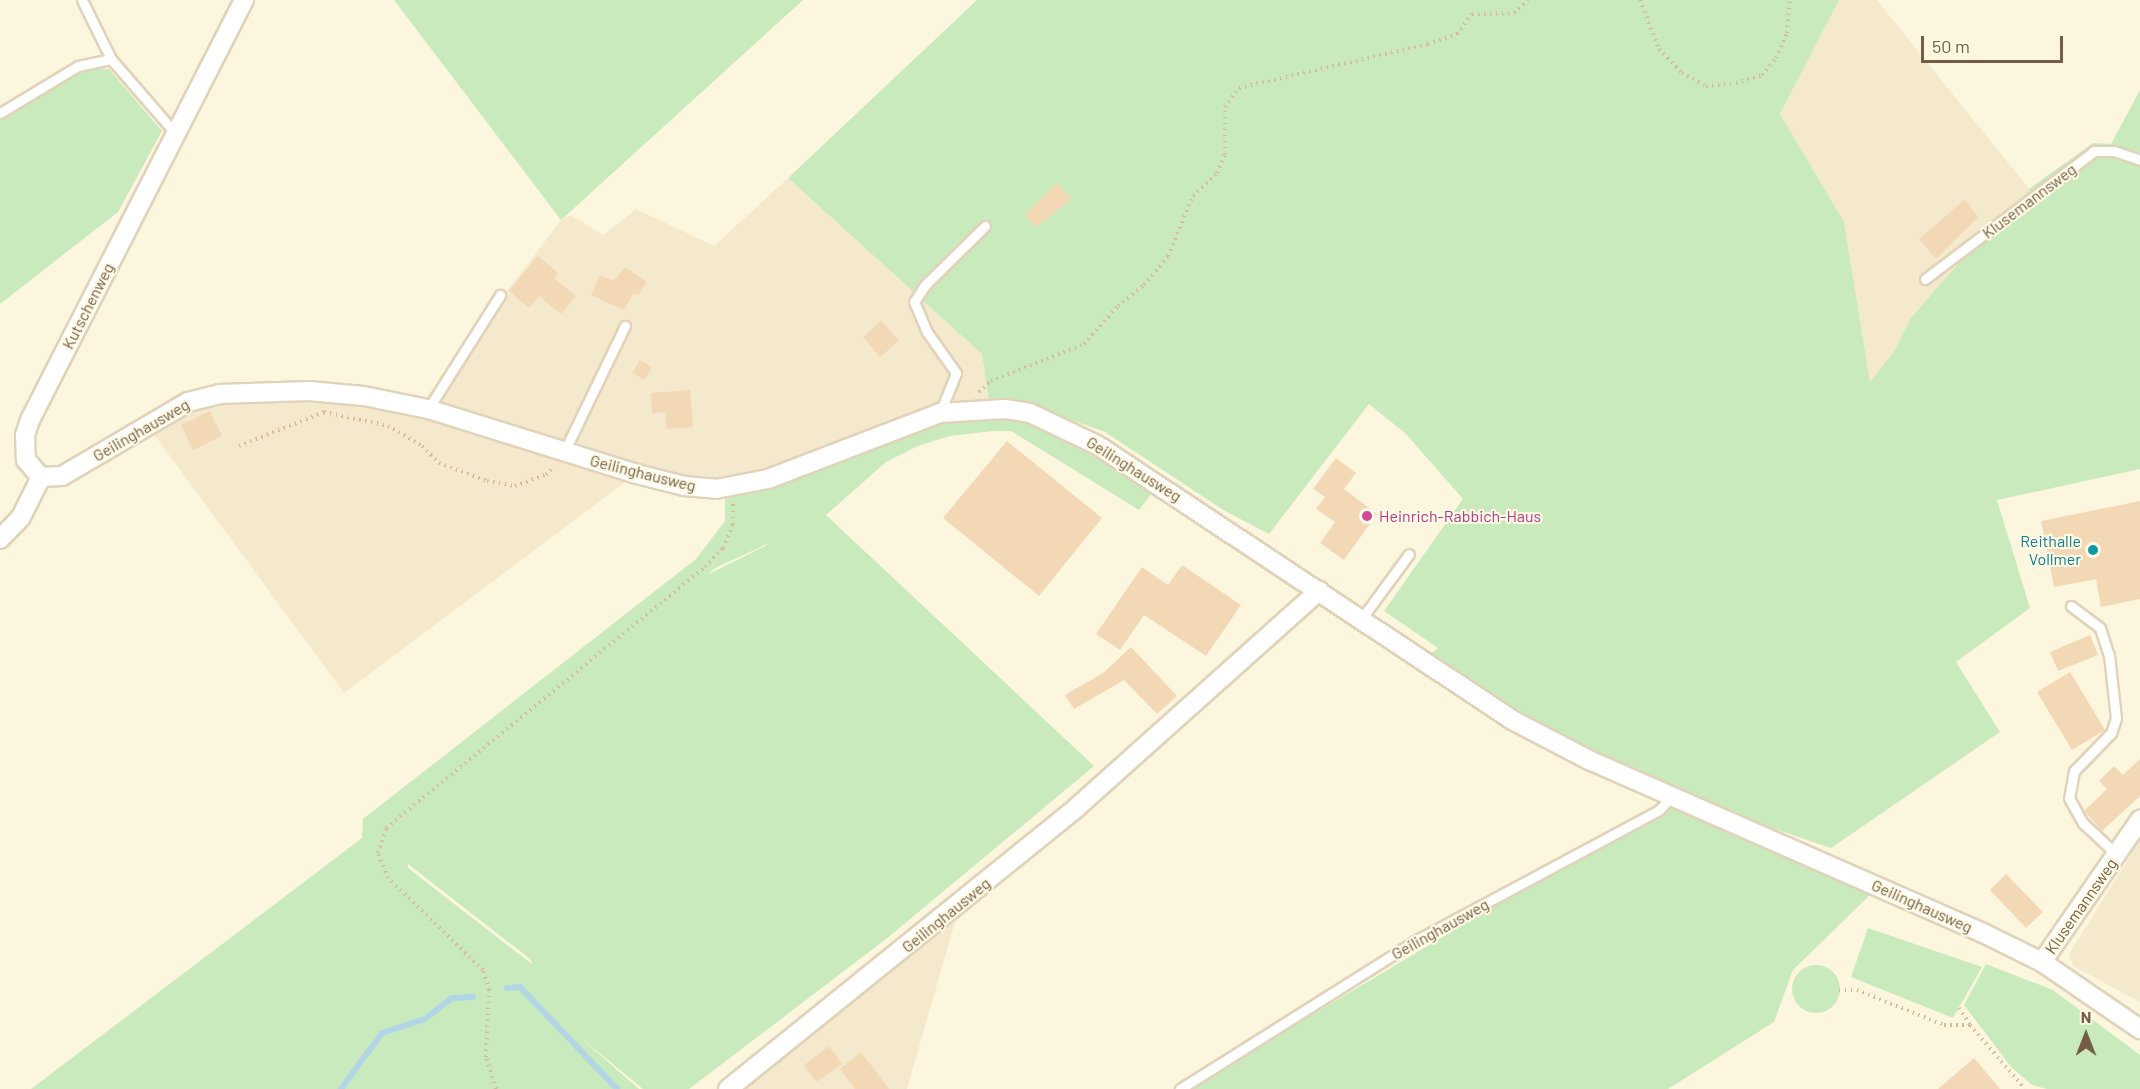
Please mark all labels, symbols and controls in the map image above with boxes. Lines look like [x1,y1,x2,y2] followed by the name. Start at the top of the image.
[1924,24,2066,62] scale bar
[1932,35,1970,57] text: 50 m
[1978,159,2080,243] street label: Klusemannsweg
[58,260,118,352] street label: Kutschenweg
[89,395,193,465] street label: Geilinghausweg
[1083,432,1185,506] street label: Geilinghausweg
[588,451,698,495] street label: Geilinghausweg
[1379,506,1541,526] place label: Heinrich-Rabbich-Haus
[1360,509,1374,523] marker: Heinrich-Rabbich-Haus
[2020,531,2081,569] place label: Reithalle Vollmer
[2086,543,2100,557] marker: Reithalle Vollmer
[2041,854,2121,958] street label: Klusemannsweg
[898,873,994,957] street label: Geilinghausweg
[1869,875,1975,937] street label: Geilinghausweg
[1388,894,1492,964] street label: Geilinghausweg
[2056,1005,2116,1065] north arrow
[2081,1007,2091,1026] text: N

